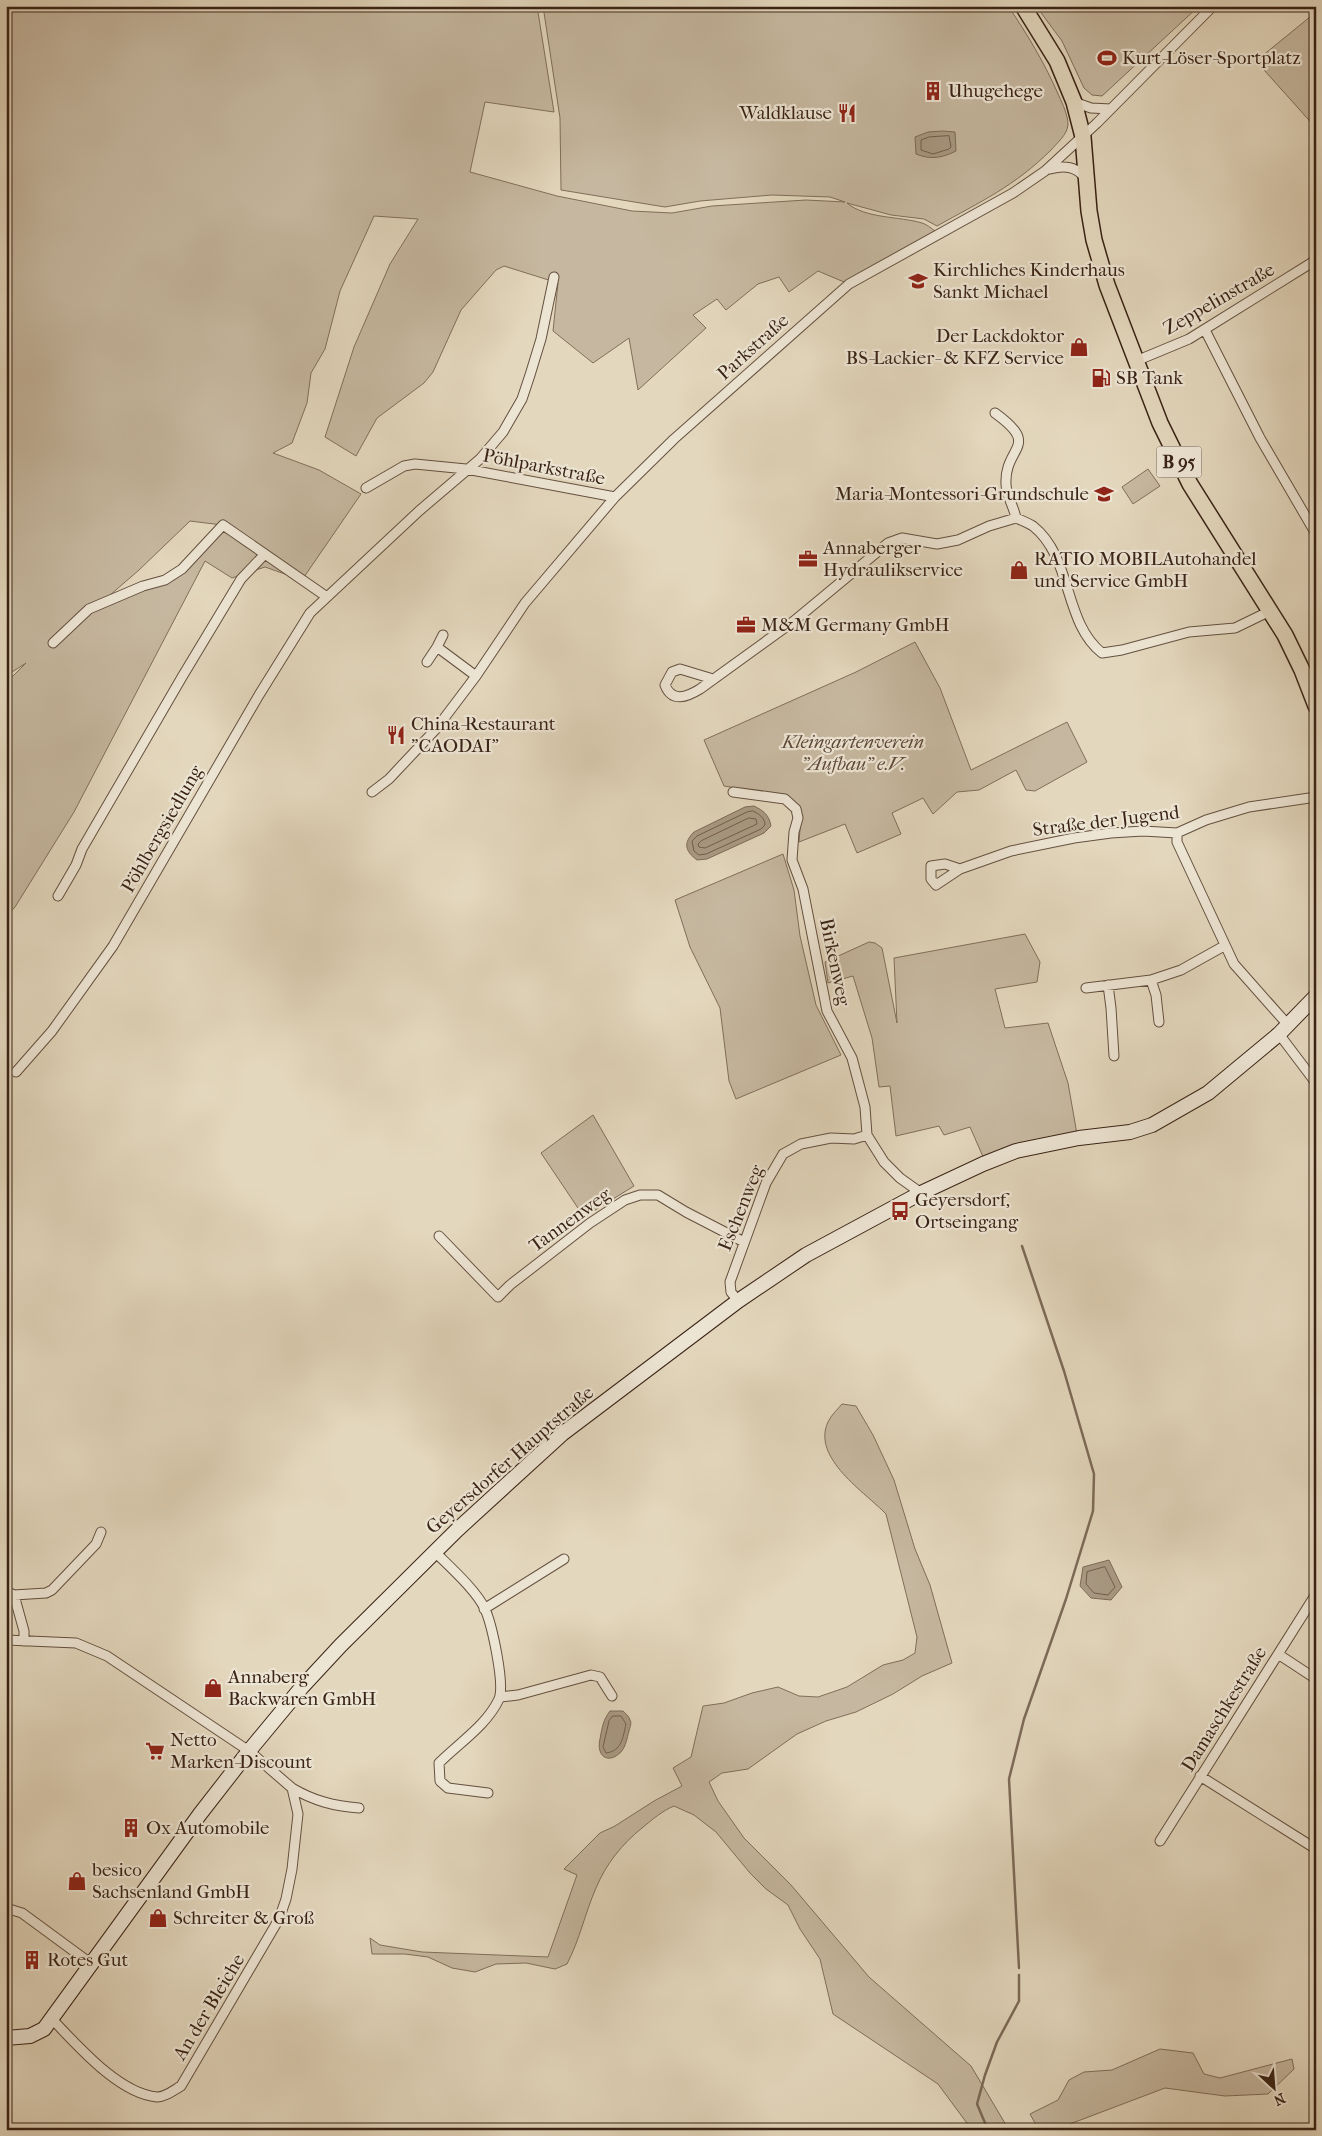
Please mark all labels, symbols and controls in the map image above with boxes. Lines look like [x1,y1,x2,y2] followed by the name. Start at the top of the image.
[1096,47,1118,69] sports icon: Kurt-Löser-Sportplatz
[1122,47,1301,69] place label: Kurt-Löser-Sportplatz
[922,80,944,102] building icon: Uhugehege
[948,80,1043,102] place label: Uhugehege
[738,102,832,124] place label: Waldklause
[836,102,858,124] restaurant icon: Waldklause
[1160,258,1278,340] street label: Zeppelinstraße
[933,259,1125,303] place label: Kirchliches Kinderhaus Sankt Michael
[907,270,929,292] school or university icon: Kirchliches Kinderhaus Sankt Michael
[713,309,793,385] street label: Parkstraße
[846,325,1065,369] place label: Der Lackdoktor BS-Lackier- & KFZ Service
[1068,336,1090,358] shop icon: Der Lackdoktor BS-Lackier- & KFZ Service
[1090,367,1112,389] fuel station icon: SB Tank
[1116,367,1183,389] place label: SB Tank
[481,444,607,490] street label: Pöhlparkstraße
[1156,447,1202,478] road number: B 95
[835,483,1089,505] place label: Maria-Montessori-Grundschule
[1093,483,1115,505] school or university icon: Maria-Montessori-Grundschule
[822,537,963,581] place label: Annaberger Hydraulikservice
[797,548,819,570] office icon: Annaberger Hydraulikservice
[1033,548,1257,592] place label: RATIO MOBILAutohandel und Service GmbH
[1008,559,1030,581] shop icon: RATIO MOBILAutohandel und Service GmbH
[735,614,757,636] office icon: M&M Germany GmbH
[761,614,949,636] place label: M&M Germany GmbH
[411,713,556,757] place label: China-Restaurant "CAODAI"
[385,724,407,746] restaurant icon: China-Restaurant "CAODAI"
[780,731,924,775] park label: Kleingartenverein "Aufbau" e.V.
[117,761,208,897] street label: Pöhlbergsiedlung
[1031,801,1181,841] street label: Straße der Jugend
[815,916,855,1009] street label: Birkenweg
[714,1161,769,1254] street label: Eschenweg
[525,1183,616,1257] street label: Tannenweg
[915,1189,1019,1233] place label: Geyersdorf, Ortseingang
[889,1200,911,1222] bus stop icon: Geyersdorf, Ortseingang
[422,1381,598,1539] street label: Geyersdorfer Hauptstraße
[1177,1642,1271,1776] street label: Damaschkestraße
[227,1666,376,1710] place label: Annaberg Backwaren GmbH
[202,1677,224,1699] shop icon: Annaberg Backwaren GmbH
[170,1729,313,1773] place label: Netto Marken-Discount
[144,1740,166,1762] supermarket icon: Netto Marken-Discount
[120,1817,142,1839] building icon: Ox Automobile
[146,1817,269,1839] place label: Ox Automobile
[91,1859,250,1903] place label: besico Sachsenland GmbH
[66,1870,88,1892] shop icon: besico Sachsenland GmbH
[147,1907,169,1929] shop icon: Schreiter & Groß
[173,1907,315,1929] place label: Schreiter & Groß
[21,1949,43,1971] building icon: Rotes Gut
[47,1949,128,1971] place label: Rotes Gut
[168,1950,249,2065] street label: An der Bleiche
[1250,2064,1300,2114] north arrow
[1271,2089,1288,2109] text: N

